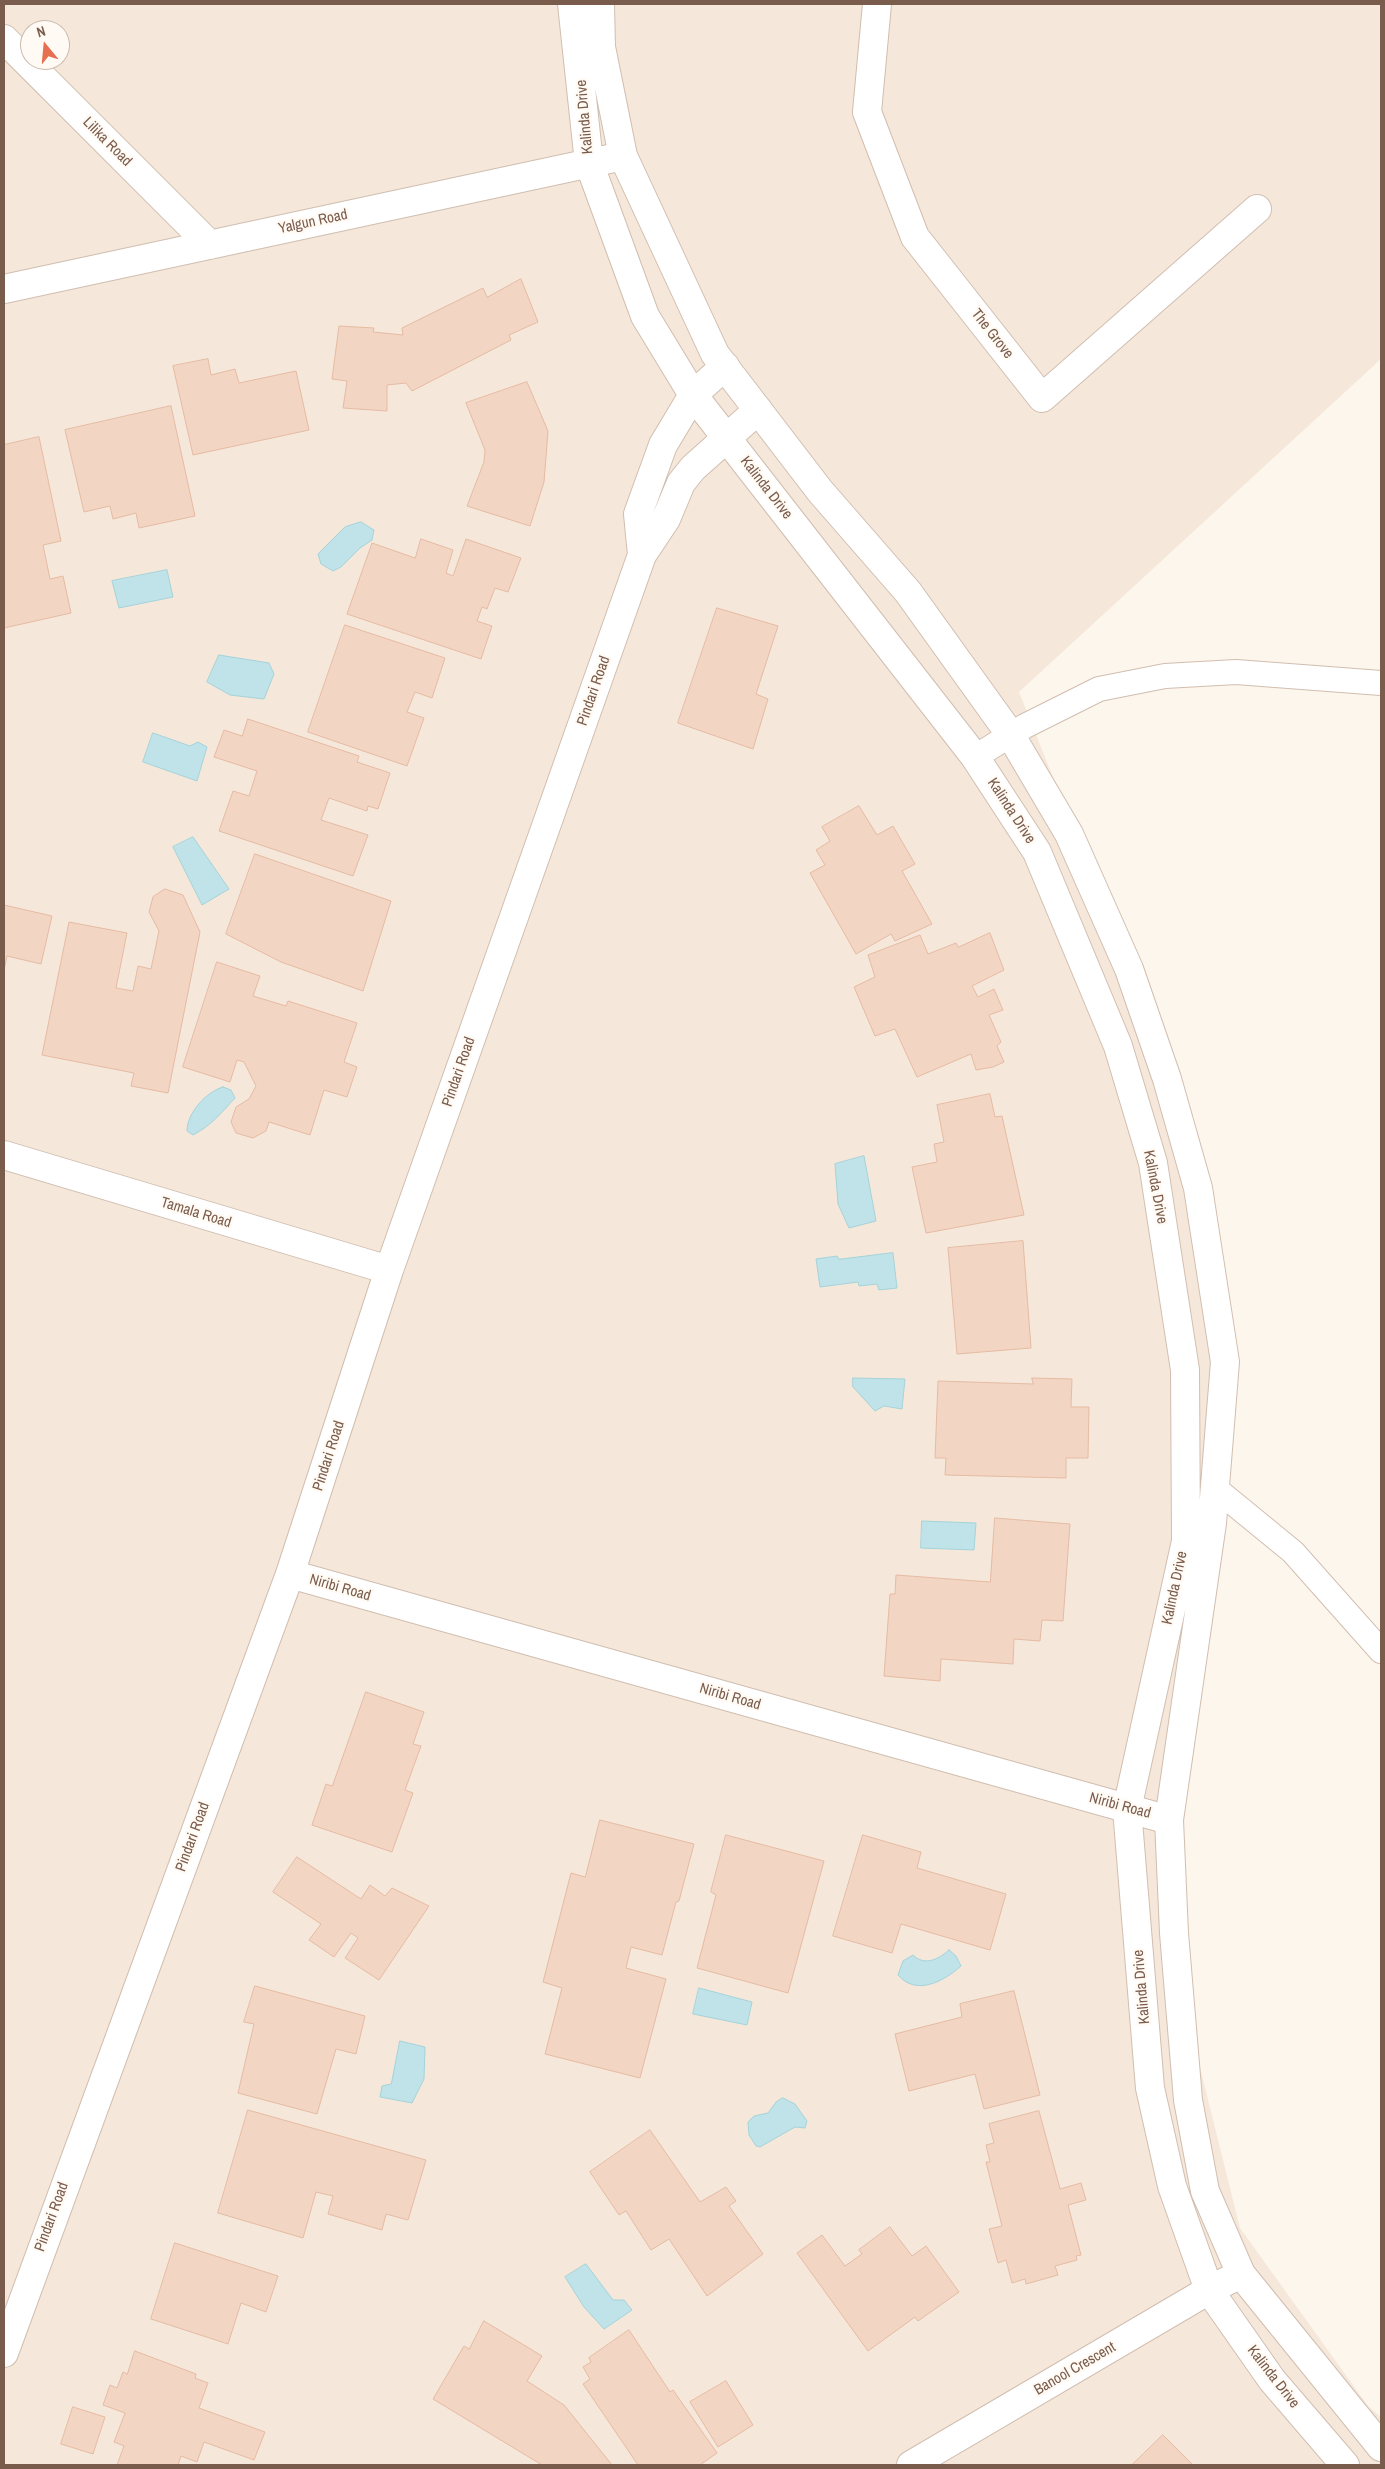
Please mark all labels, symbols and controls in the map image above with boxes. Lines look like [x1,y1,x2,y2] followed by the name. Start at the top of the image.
[20,20,70,70] north arrow
[34,22,47,41] text: N
[573,79,597,155] street label: Kalinda Drive
[79,114,135,170] street label: Lilika Road
[277,206,349,238] street label: Yalgun Road
[967,306,1017,362] street label: The Grove
[736,453,796,523] street label: Kalinda Drive
[574,654,614,728] street label: Pindari Road
[983,775,1039,847] street label: Kalinda Drive
[439,1035,479,1109] street label: Pindari Road
[1139,1149,1171,1225] street label: Kalinda Drive
[159,1194,233,1232] street label: Tamala Road
[309,1419,349,1493] street label: Pindari Road
[1158,1550,1192,1626] street label: Kalinda Drive
[307,1571,373,1605] street label: Niribi Road
[697,1680,763,1714] street label: Niribi Road
[1087,1789,1153,1823] street label: Niribi Road
[172,1800,214,1874] street label: Pindari Road
[1130,1949,1154,2025] street label: Kalinda Drive
[31,2180,73,2254] street label: Pindari Road
[1031,2338,1119,2400] street label: Banool Crescent
[1243,2342,1303,2412] street label: Kalinda Drive

